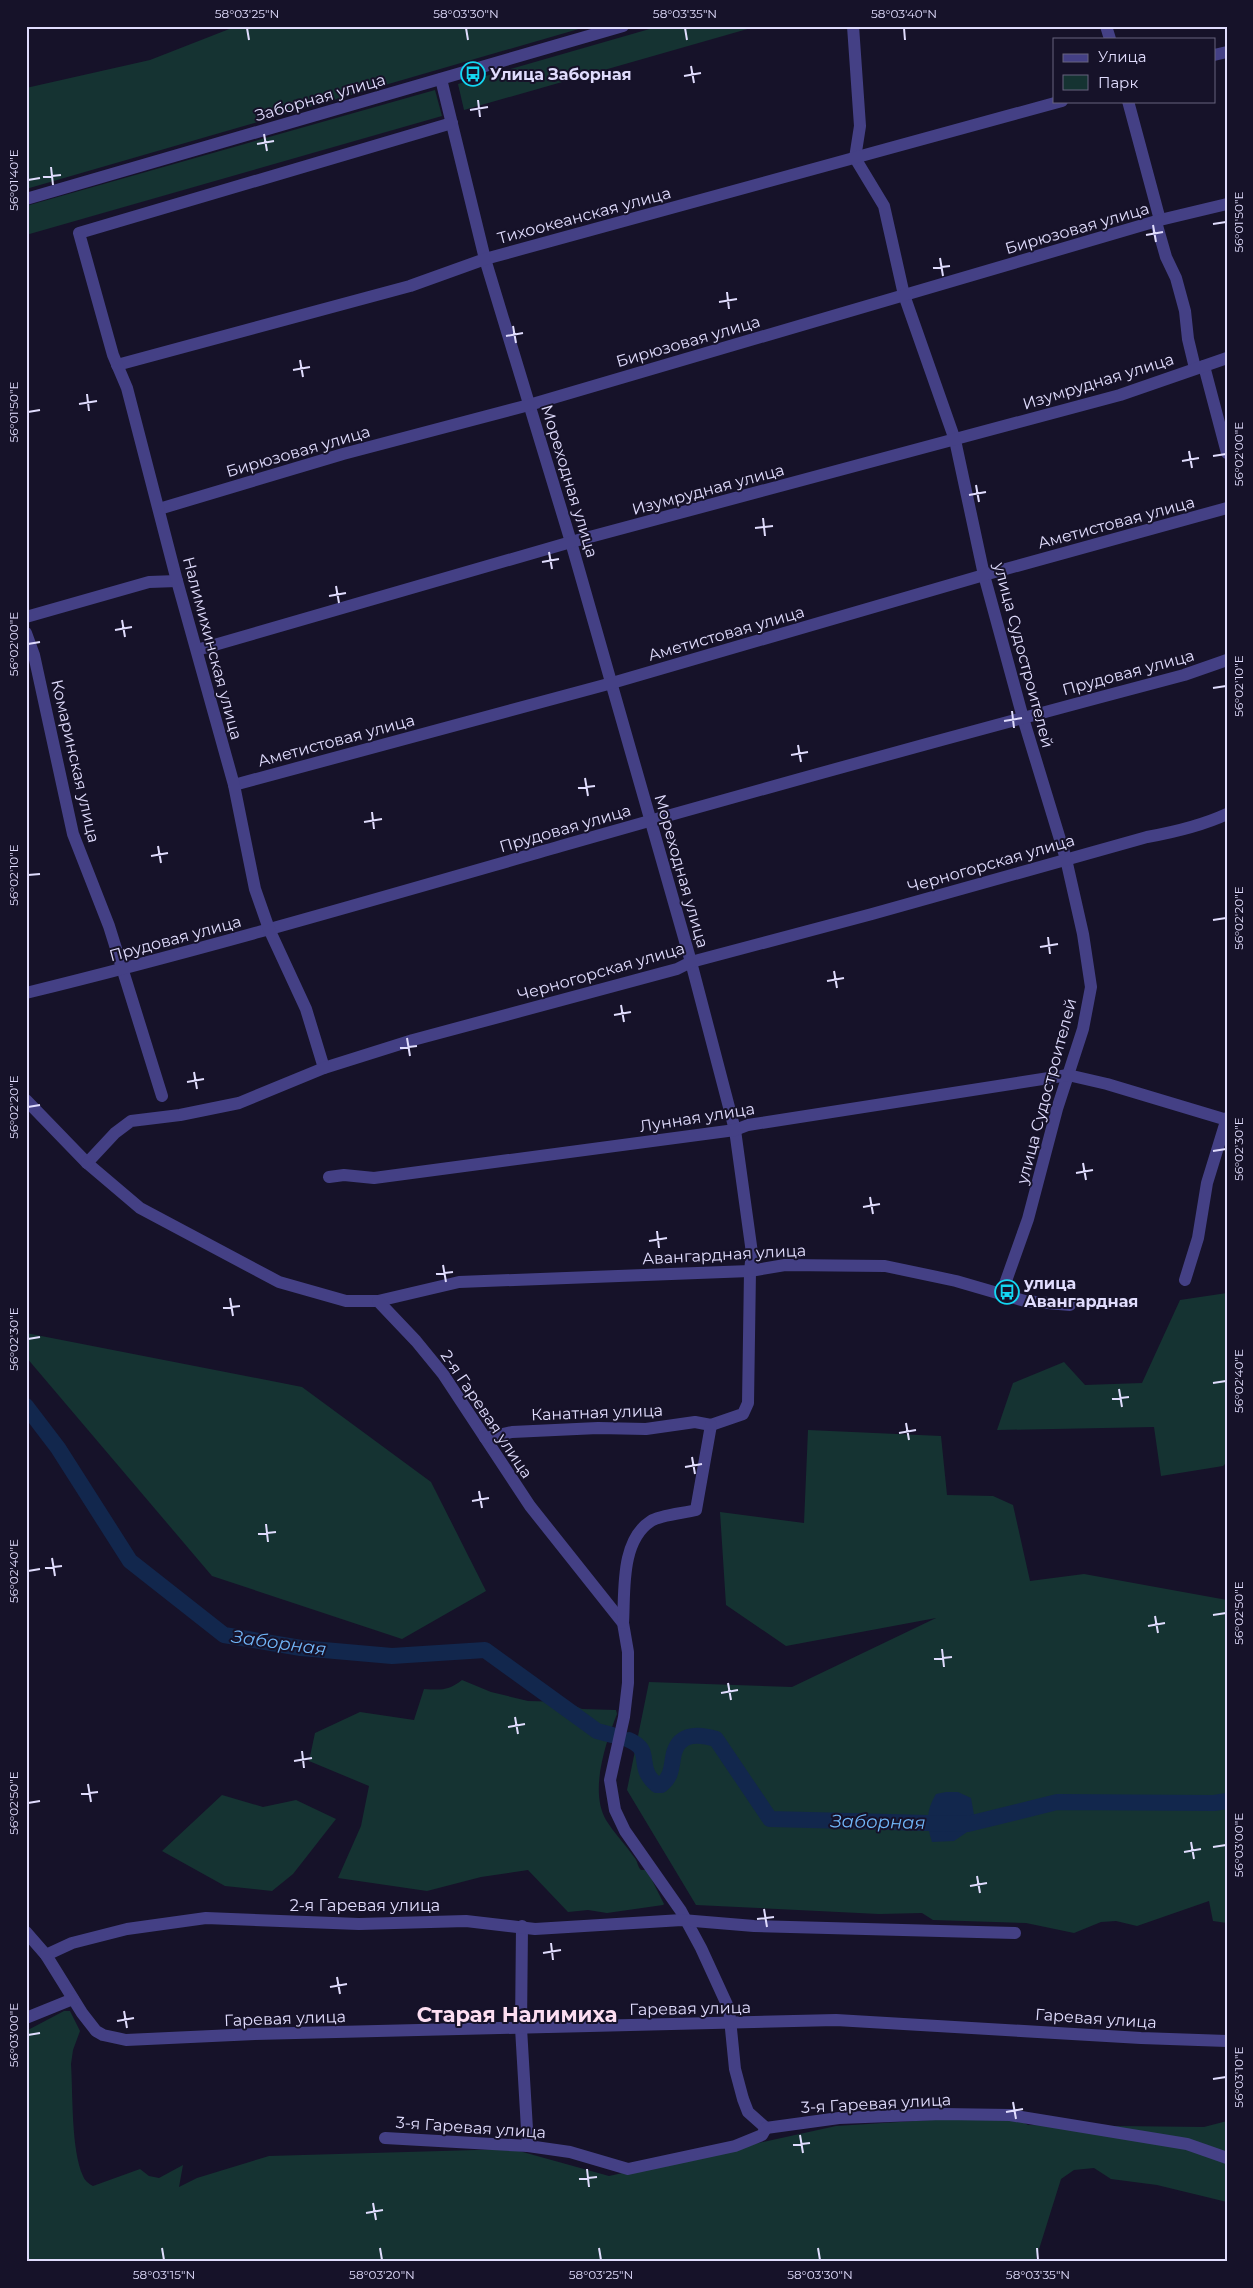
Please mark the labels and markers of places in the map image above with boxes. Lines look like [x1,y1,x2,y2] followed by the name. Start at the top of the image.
[460,61,486,87] bus stop icon: Улица Заборная
[490,65,632,84] place label: Улица Заборная
[1023,1274,1138,1311] place label: улица Авангардная
[994,1279,1020,1305] bus stop icon: улица Авангардная

